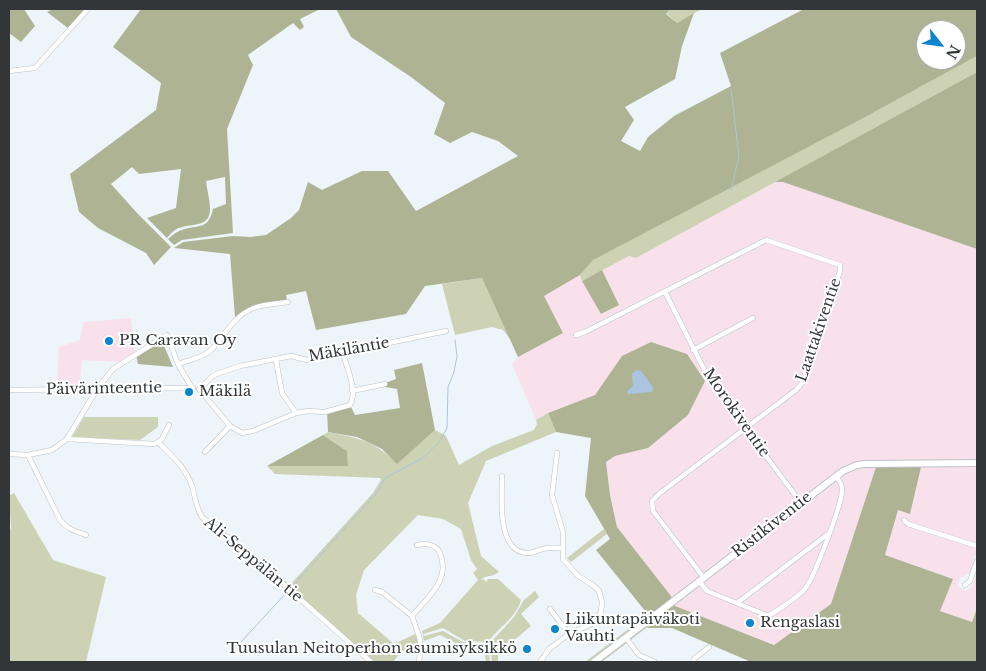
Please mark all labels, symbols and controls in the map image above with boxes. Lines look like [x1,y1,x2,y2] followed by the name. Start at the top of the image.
[916,20,966,70] north arrow
[942,42,964,62] text: N
[793,276,845,384] street label: Laattakiventie
[119,332,237,350] place label: PR Caravan Oy
[307,334,391,366] street label: Mäkiläntie
[103,335,115,347] marker: PR Caravan Oy
[699,365,773,461] street label: Morokiventie
[46,379,162,399] street label: Päivärinteentie
[199,383,251,401] place label: Mäkilä
[183,386,195,398] marker: Mäkilä
[729,488,815,562] street label: Ristikiventie
[200,514,306,606] street label: Ali-Seppälän tie
[565,611,700,646] place label: Liikuntapäiväkoti Vauhti
[760,614,840,632] place label: Rengaslasi
[744,617,756,629] marker: Rengaslasi
[549,623,561,635] marker: Liikuntapäiväkoti Vauhti
[227,640,517,658] place label: Tuusulan Neitoperhon asumisyksikkö
[521,643,533,655] marker: Tuusulan Neitoperhon asumisyksikkö

